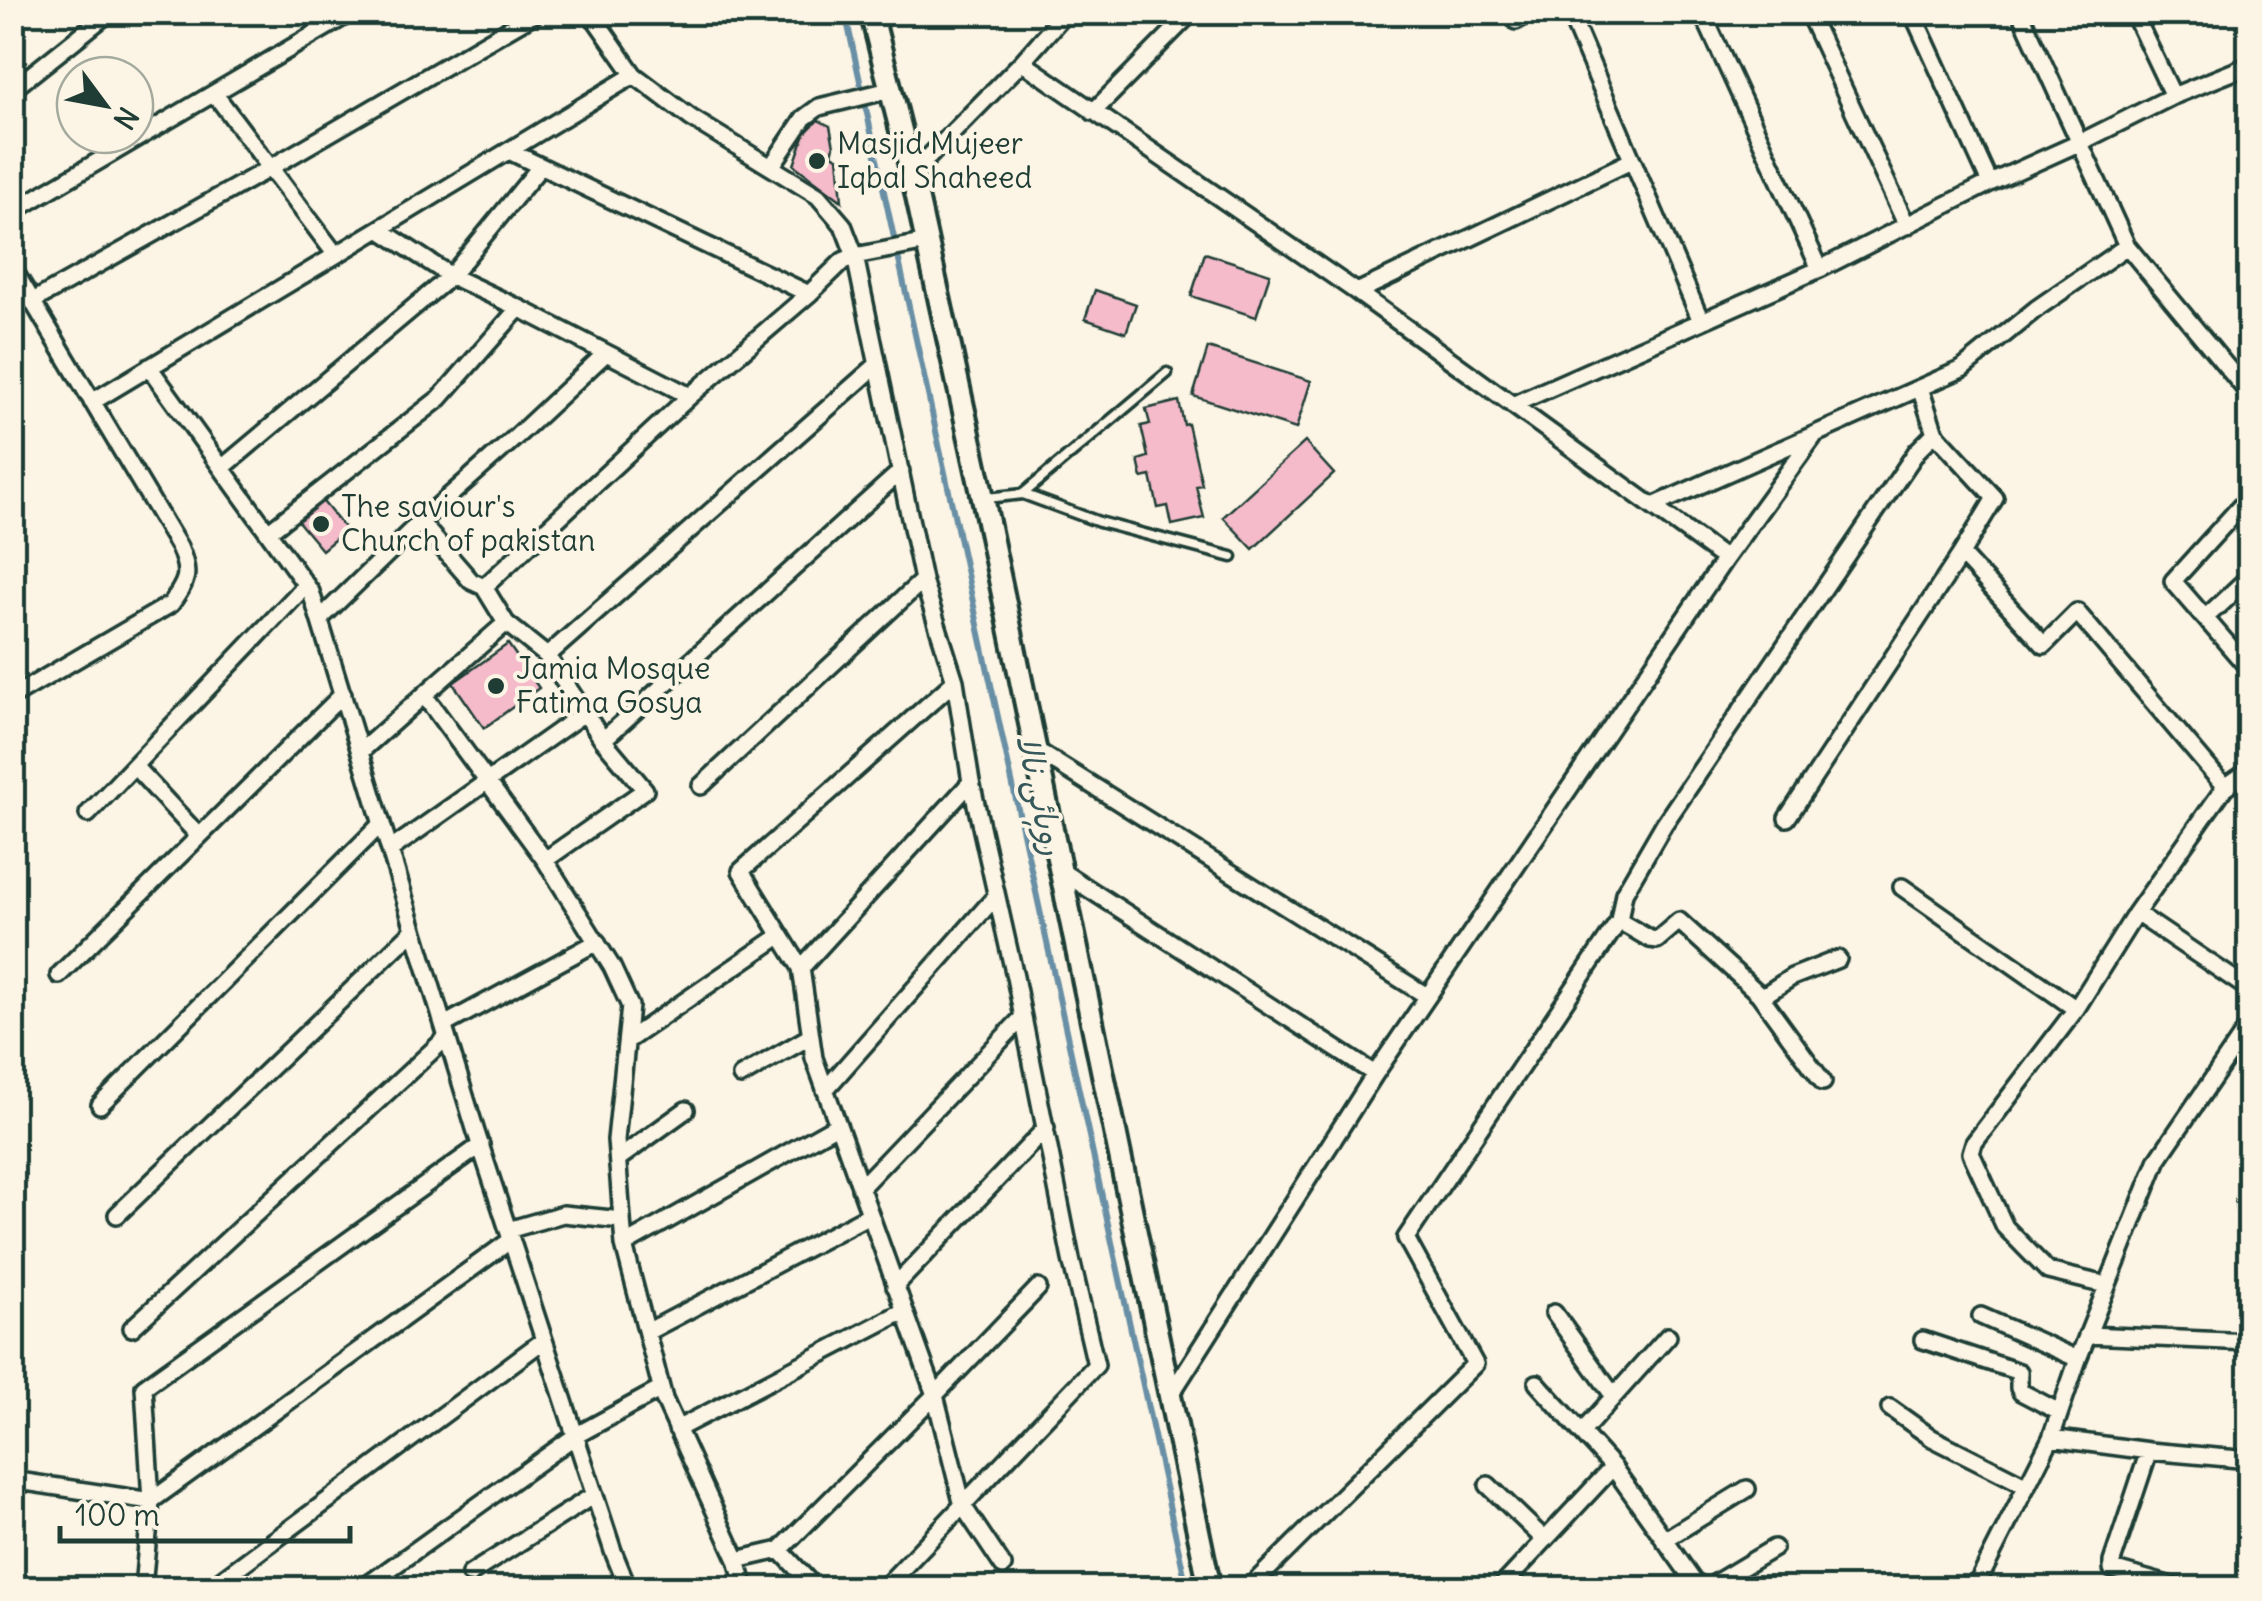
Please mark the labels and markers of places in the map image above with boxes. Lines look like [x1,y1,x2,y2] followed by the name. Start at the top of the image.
[837,124,1032,196] place label: Masjid Mujeer Iqbal Shaheed
[806,150,828,172] marker: Masjid Mujeer Iqbal Shaheed
[341,487,595,559] place label: The saviour's Church of pakistan
[310,513,332,535] marker: The saviour's Church of pakistan
[516,649,710,721] place label: Jamia Mosque Fatima Gosya
[485,675,507,697] marker: Jamia Mosque Fatima Gosya

